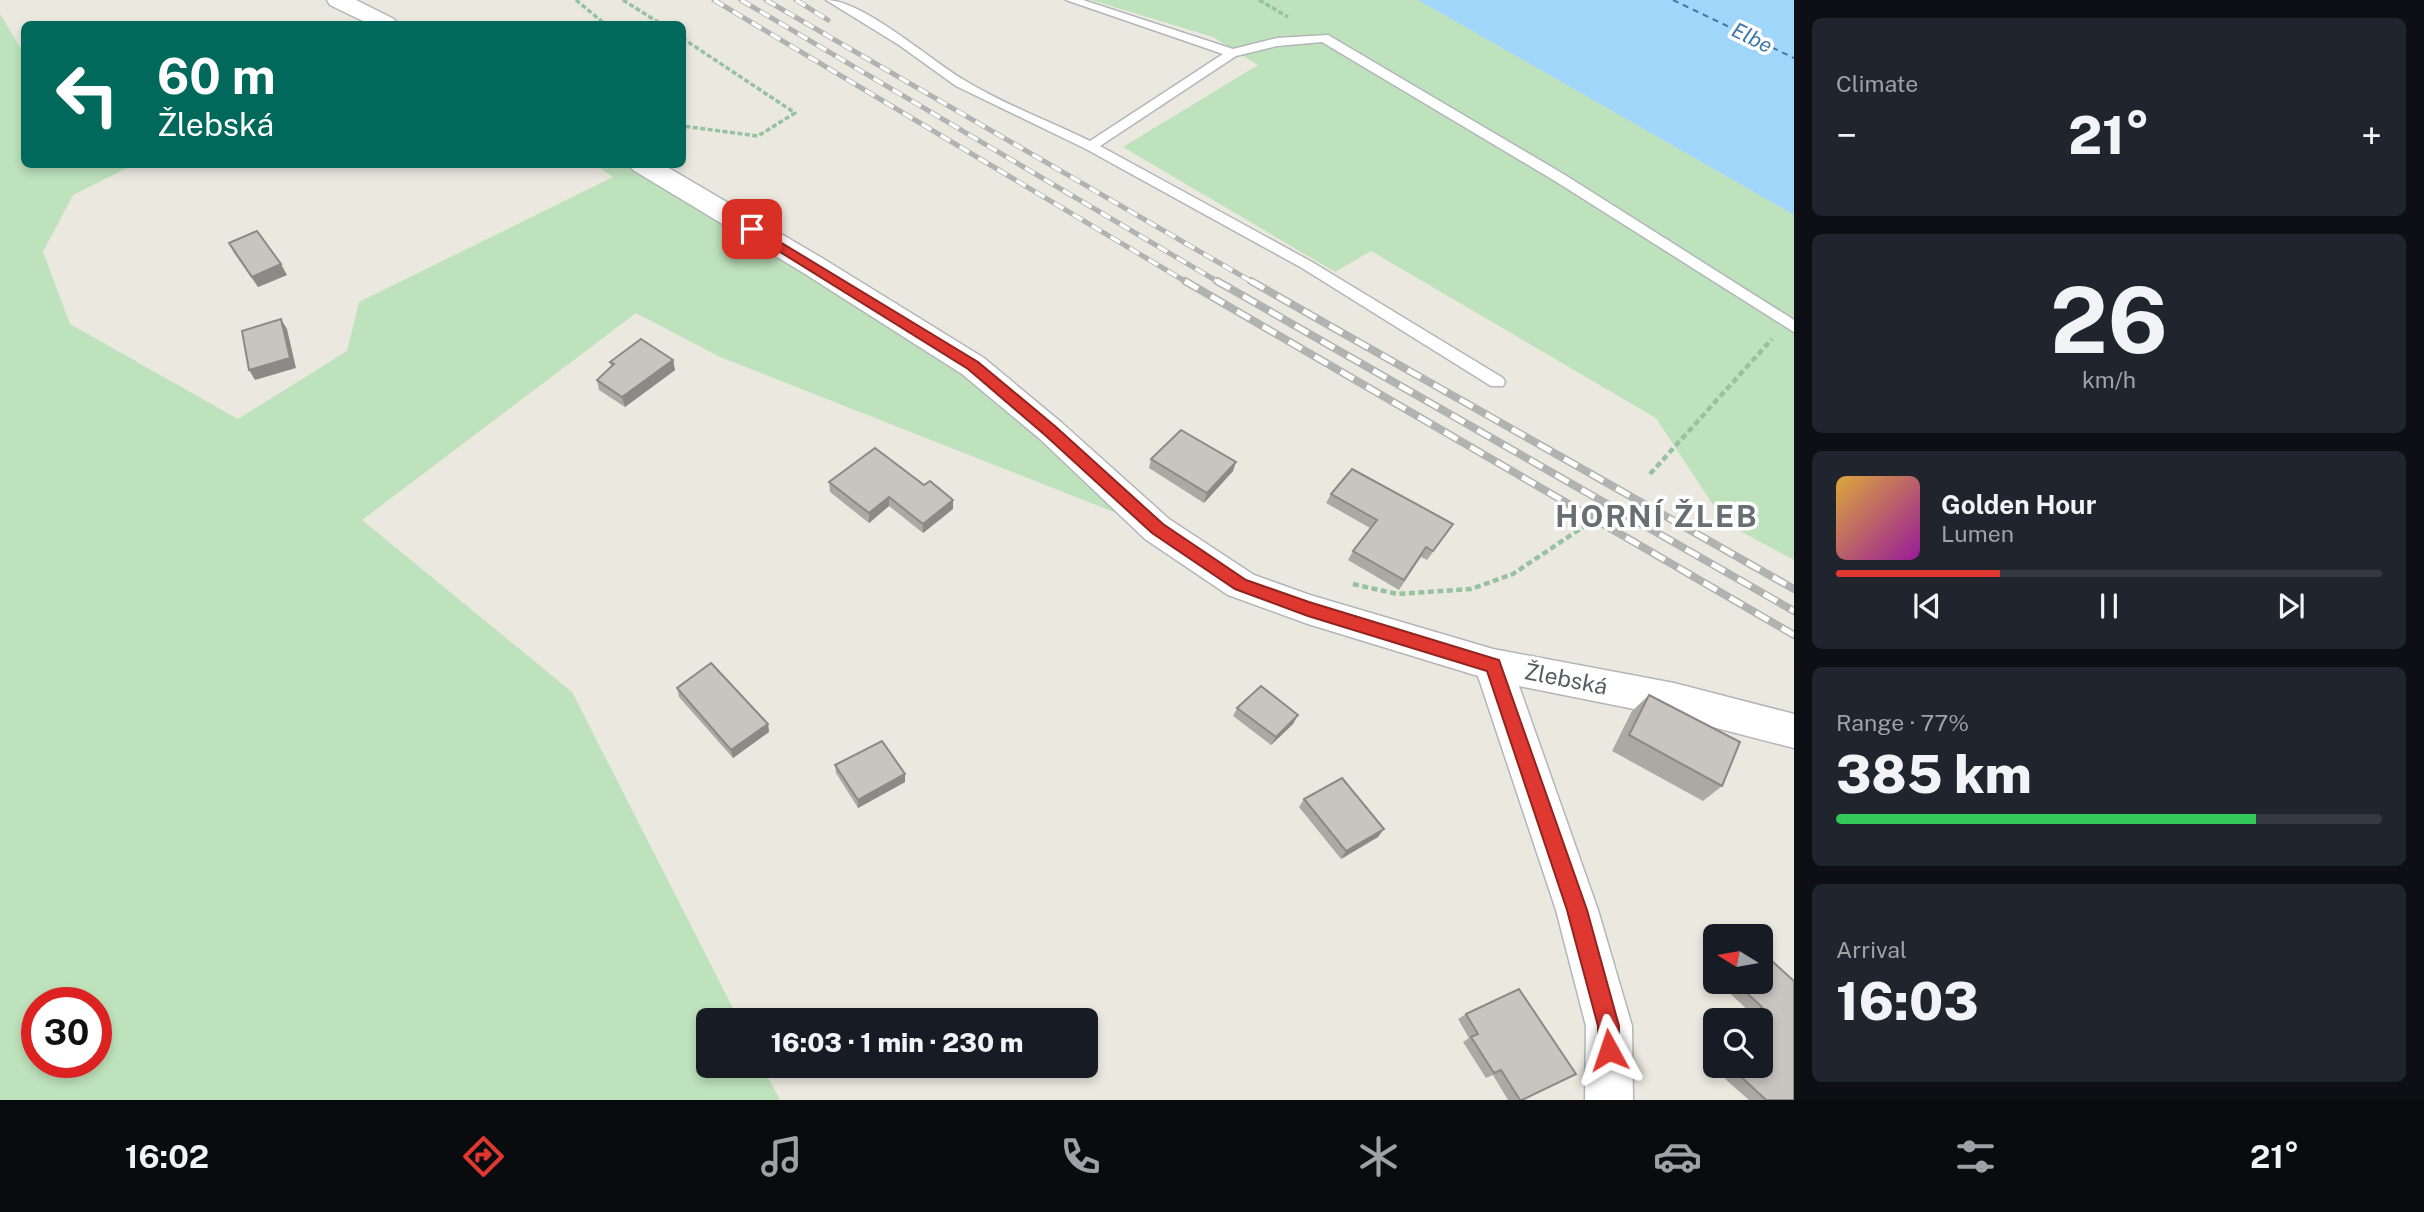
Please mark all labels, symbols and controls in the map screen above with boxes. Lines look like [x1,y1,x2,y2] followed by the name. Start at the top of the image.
[1728,17,1777,58] water label: Elbe
[157,47,276,105] text: 60 m
[42,49,133,140] icon: left
[1836,70,1918,97] text: Climate
[2068,105,2150,166] text: 21°
[157,106,274,143] text: Žlebská
[1836,113,1857,158] text: −
[2361,113,2382,158] text: +
[722,199,782,259] pin
[733,210,771,248] icon: arrive
[2050,267,2168,373] text: 26
[2082,366,2136,393] text: km/h
[1941,489,2096,520] text: Golden Hour
[1555,498,1759,534] district label: HORNÍ ŽLEB
[1941,520,2014,547] text: Lumen
[1908,587,1946,625] icon: previous
[2090,587,2128,625] icon: pause
[2272,587,2310,625] icon: next
[1522,657,1610,700] street label: Žlebská
[1836,709,1969,736] text: Range · 77%
[1836,744,2032,805] text: 385 km
[1703,924,1773,994] north arrow
[1703,924,1773,1078] map controls
[1836,936,1907,963] text: Arrival
[1836,971,1979,1032] text: 16:03
[21,987,112,1078] speed limit sign: 30
[1703,1008,1773,1078] button: search
[1572,1013,1646,1087] position arrow
[771,1027,1023,1058] text: 16:03 · 1 min · 230 m
[459,1132,508,1181] icon: directions
[757,1132,806,1181] icon: music
[1056,1132,1105,1181] icon: phone
[1354,1132,1403,1181] icon: climate
[1653,1132,1702,1181] icon: car
[1951,1132,2000,1181] icon: filters
[125,1138,209,1175] text: 16:02
[2250,1138,2299,1175] text: 21°

